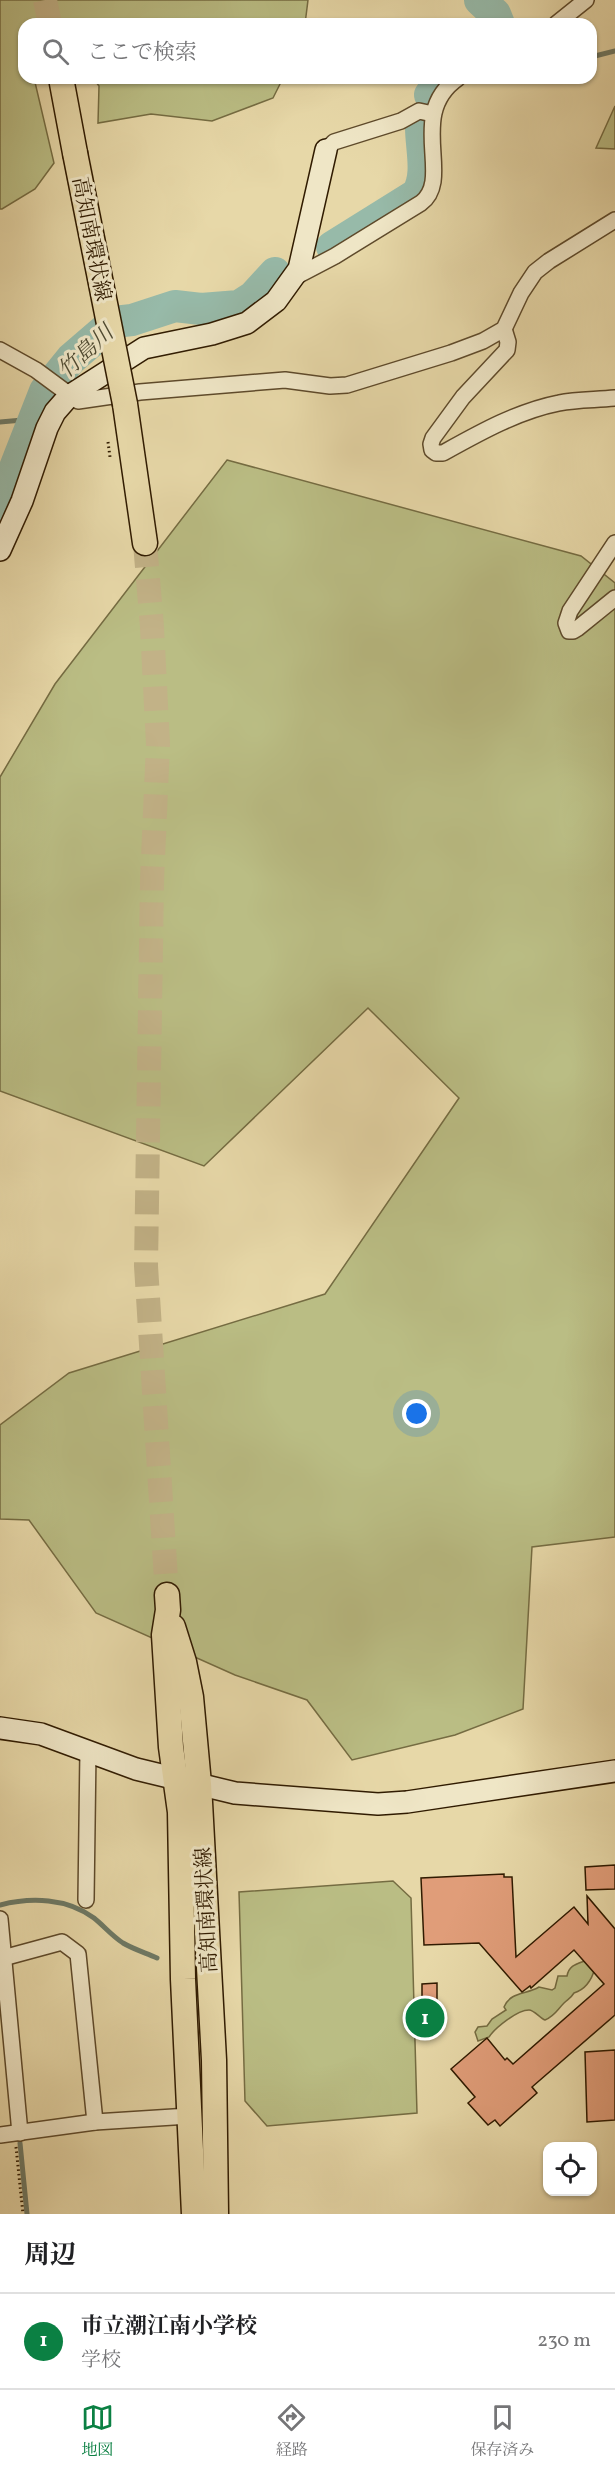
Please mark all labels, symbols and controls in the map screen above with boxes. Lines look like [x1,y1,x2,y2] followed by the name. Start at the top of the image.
[18,18,597,84] search box
[39,35,72,68] icon: search
[87,38,197,69] text: ここで検索
[64,175,117,304] street label: 高知南環状線
[52,318,123,387] water label: 竹島川
[402,1399,431,1428] your location
[190,1846,225,1974] street label: 高知南環状線
[406,1996,444,2040] pin: 1
[543,2142,597,2196] map controls
[543,2142,597,2196] button: locate
[24,2238,76,2274] text: 周辺
[81,2312,257,2343] text: 市立潮江南小学校
[39,2327,48,2355] text: 1
[537,2327,591,2355] text: 230 m
[81,2347,121,2375] text: 学校
[81,2401,114,2462] tab: 地図
[275,2401,308,2462] tab: 経路
[470,2401,534,2462] tab: 保存済み

